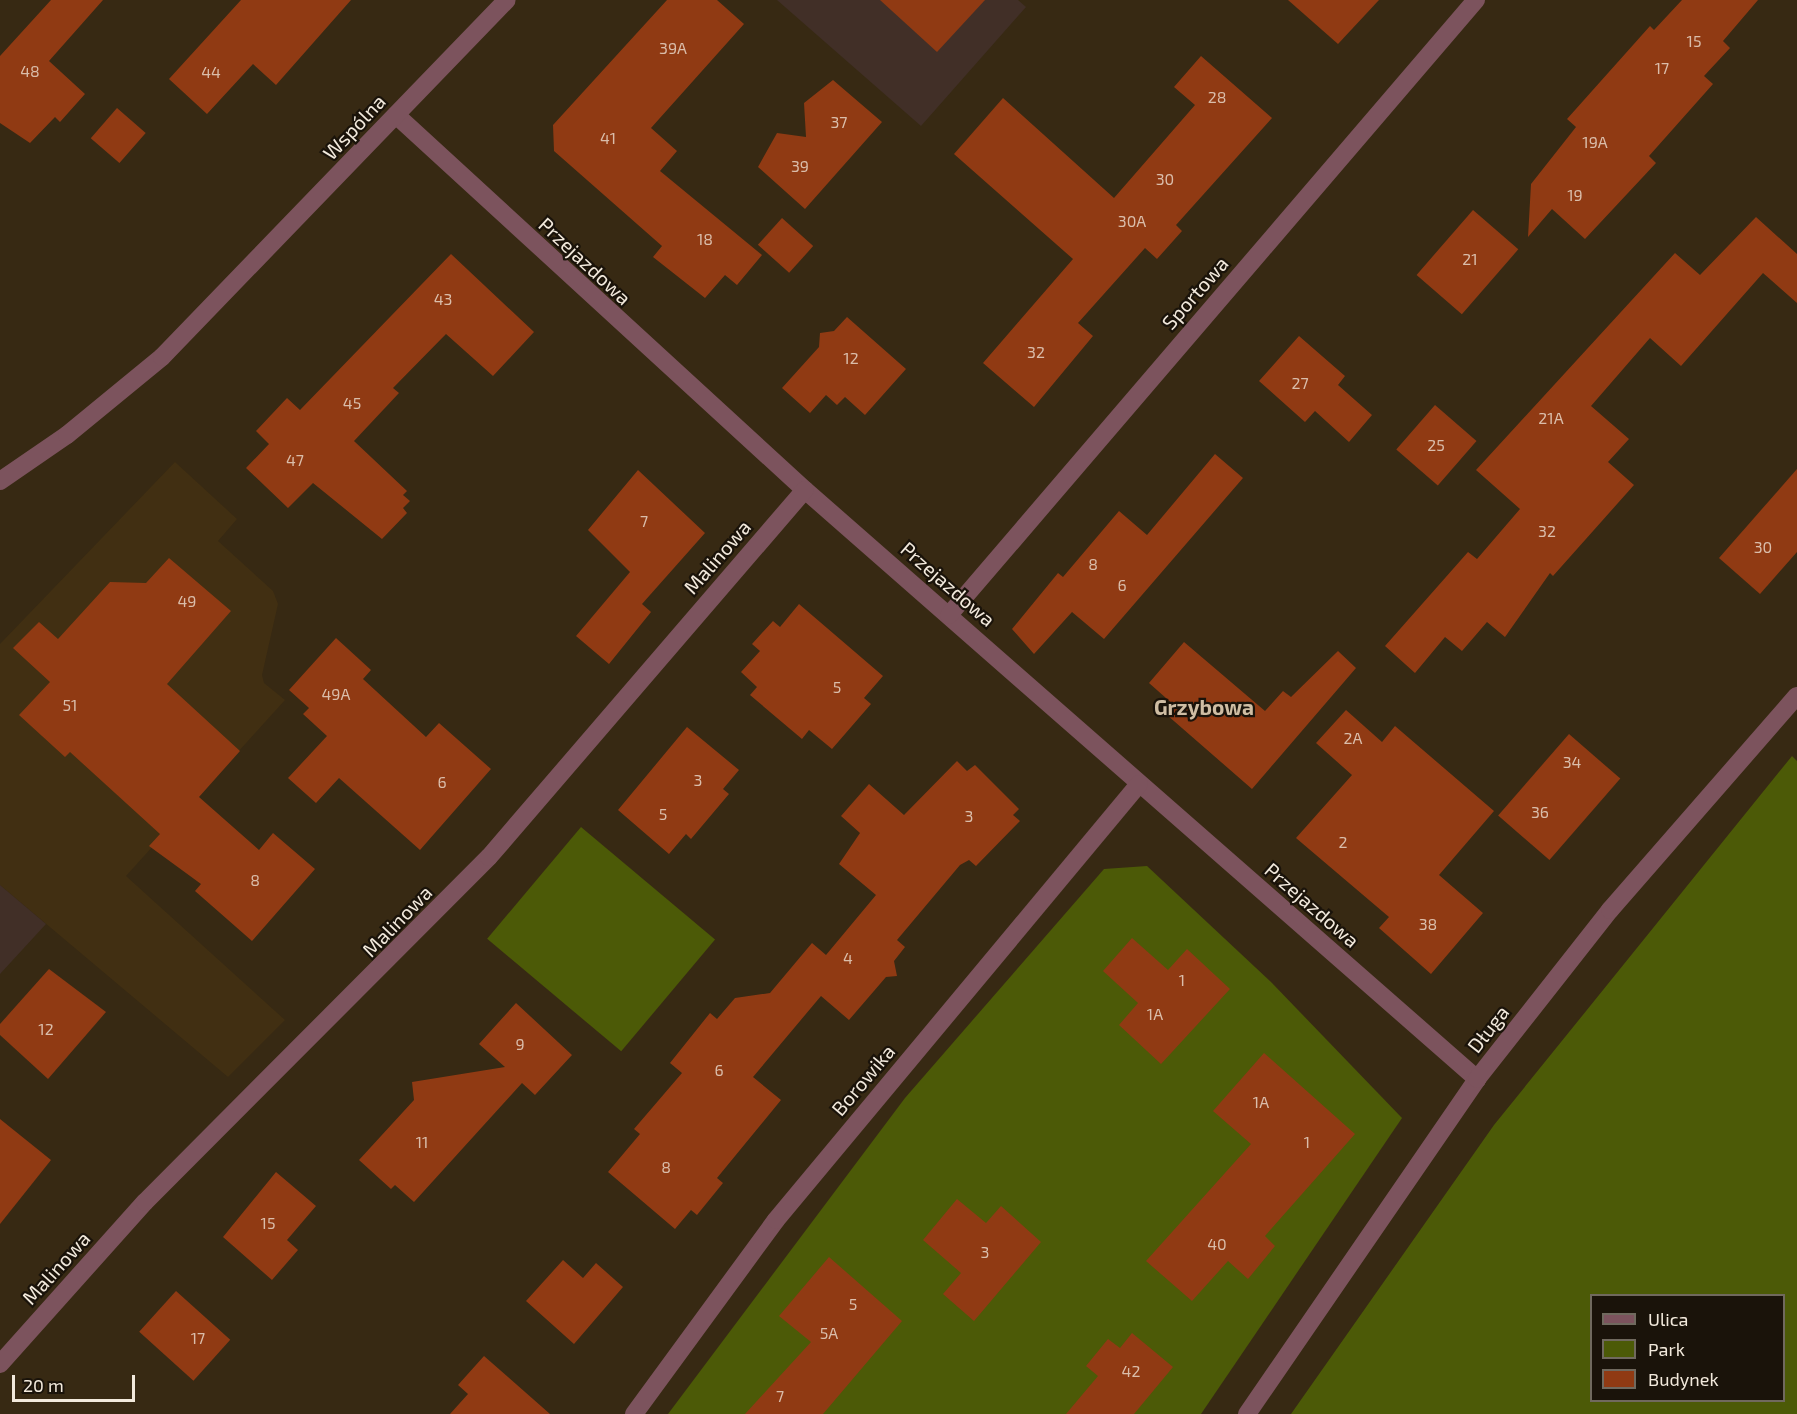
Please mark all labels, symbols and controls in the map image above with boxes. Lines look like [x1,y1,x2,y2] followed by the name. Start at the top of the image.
[1687,31,1701,51] house number: 15
[659,38,687,58] house number: 39A
[1655,58,1669,78] house number: 17
[20,61,40,81] house number: 48
[201,62,221,82] house number: 44
[1208,87,1226,107] house number: 28
[318,89,390,165] street label: Wspólna
[830,112,848,132] house number: 37
[600,128,616,148] house number: 41
[1582,132,1608,152] house number: 19A
[791,156,809,176] house number: 39
[1156,169,1174,189] house number: 30
[1567,185,1583,205] house number: 19
[1118,211,1146,231] house number: 30A
[534,212,636,310] street label: Przejazdowa
[697,229,713,249] house number: 18
[1462,249,1478,269] house number: 21
[1157,252,1233,334] street label: Sportowa
[434,289,452,309] house number: 43
[1027,342,1045,362] house number: 32
[843,348,859,368] house number: 12
[1291,373,1309,393] house number: 27
[343,393,361,413] house number: 45
[1538,408,1564,428] house number: 21A
[1427,435,1445,455] house number: 25
[286,450,304,470] house number: 47
[640,511,648,531] house number: 7
[679,515,755,599] street label: Malinowa
[1538,521,1556,541] house number: 32
[896,537,1000,631] street label: Przejazdowa
[1754,537,1772,557] house number: 30
[1088,554,1098,574] house number: 8
[1117,575,1127,595] house number: 6
[178,591,196,611] house number: 49
[833,677,841,697] house number: 5
[322,684,350,704] house number: 49A
[1154,694,1254,720] district label: Grzybowa
[63,695,77,715] house number: 51
[1344,728,1362,748] house number: 2A
[1563,752,1581,772] house number: 34
[694,770,702,790] house number: 3
[437,772,447,792] house number: 6
[1531,802,1549,822] house number: 36
[659,804,667,824] house number: 5
[965,806,973,826] house number: 3
[1339,832,1347,852] house number: 2
[1260,858,1364,952] street label: Przejazdowa
[250,870,260,890] house number: 8
[357,880,437,962] street label: Malinowa
[1419,914,1437,934] house number: 38
[843,948,853,968] house number: 4
[1179,970,1185,990] house number: 1
[1462,1001,1514,1057] street label: Długa
[1147,1004,1163,1024] house number: 1A
[38,1019,54,1039] house number: 12
[515,1034,525,1054] house number: 9
[826,1040,900,1120] street label: Borowika
[714,1060,724,1080] house number: 6
[1253,1092,1269,1112] house number: 1A
[416,1132,428,1152] house number: 11
[1304,1132,1310,1152] house number: 1
[661,1157,671,1177] house number: 8
[261,1213,275,1233] house number: 15
[17,1227,95,1309] street label: Malinowa
[1207,1234,1227,1254] house number: 40
[981,1242,989,1262] house number: 3
[849,1294,857,1314] house number: 5
[1590,1294,1785,1402] legend
[1648,1308,1688,1330] text: Ulica
[820,1323,838,1343] house number: 5A
[191,1328,205,1348] house number: 17
[1648,1338,1685,1360] text: Park
[1122,1361,1140,1381] house number: 42
[15,1363,138,1401] scale bar
[1648,1368,1719,1390] text: Budynek
[23,1374,64,1396] text: 20 m
[776,1386,784,1406] house number: 7

